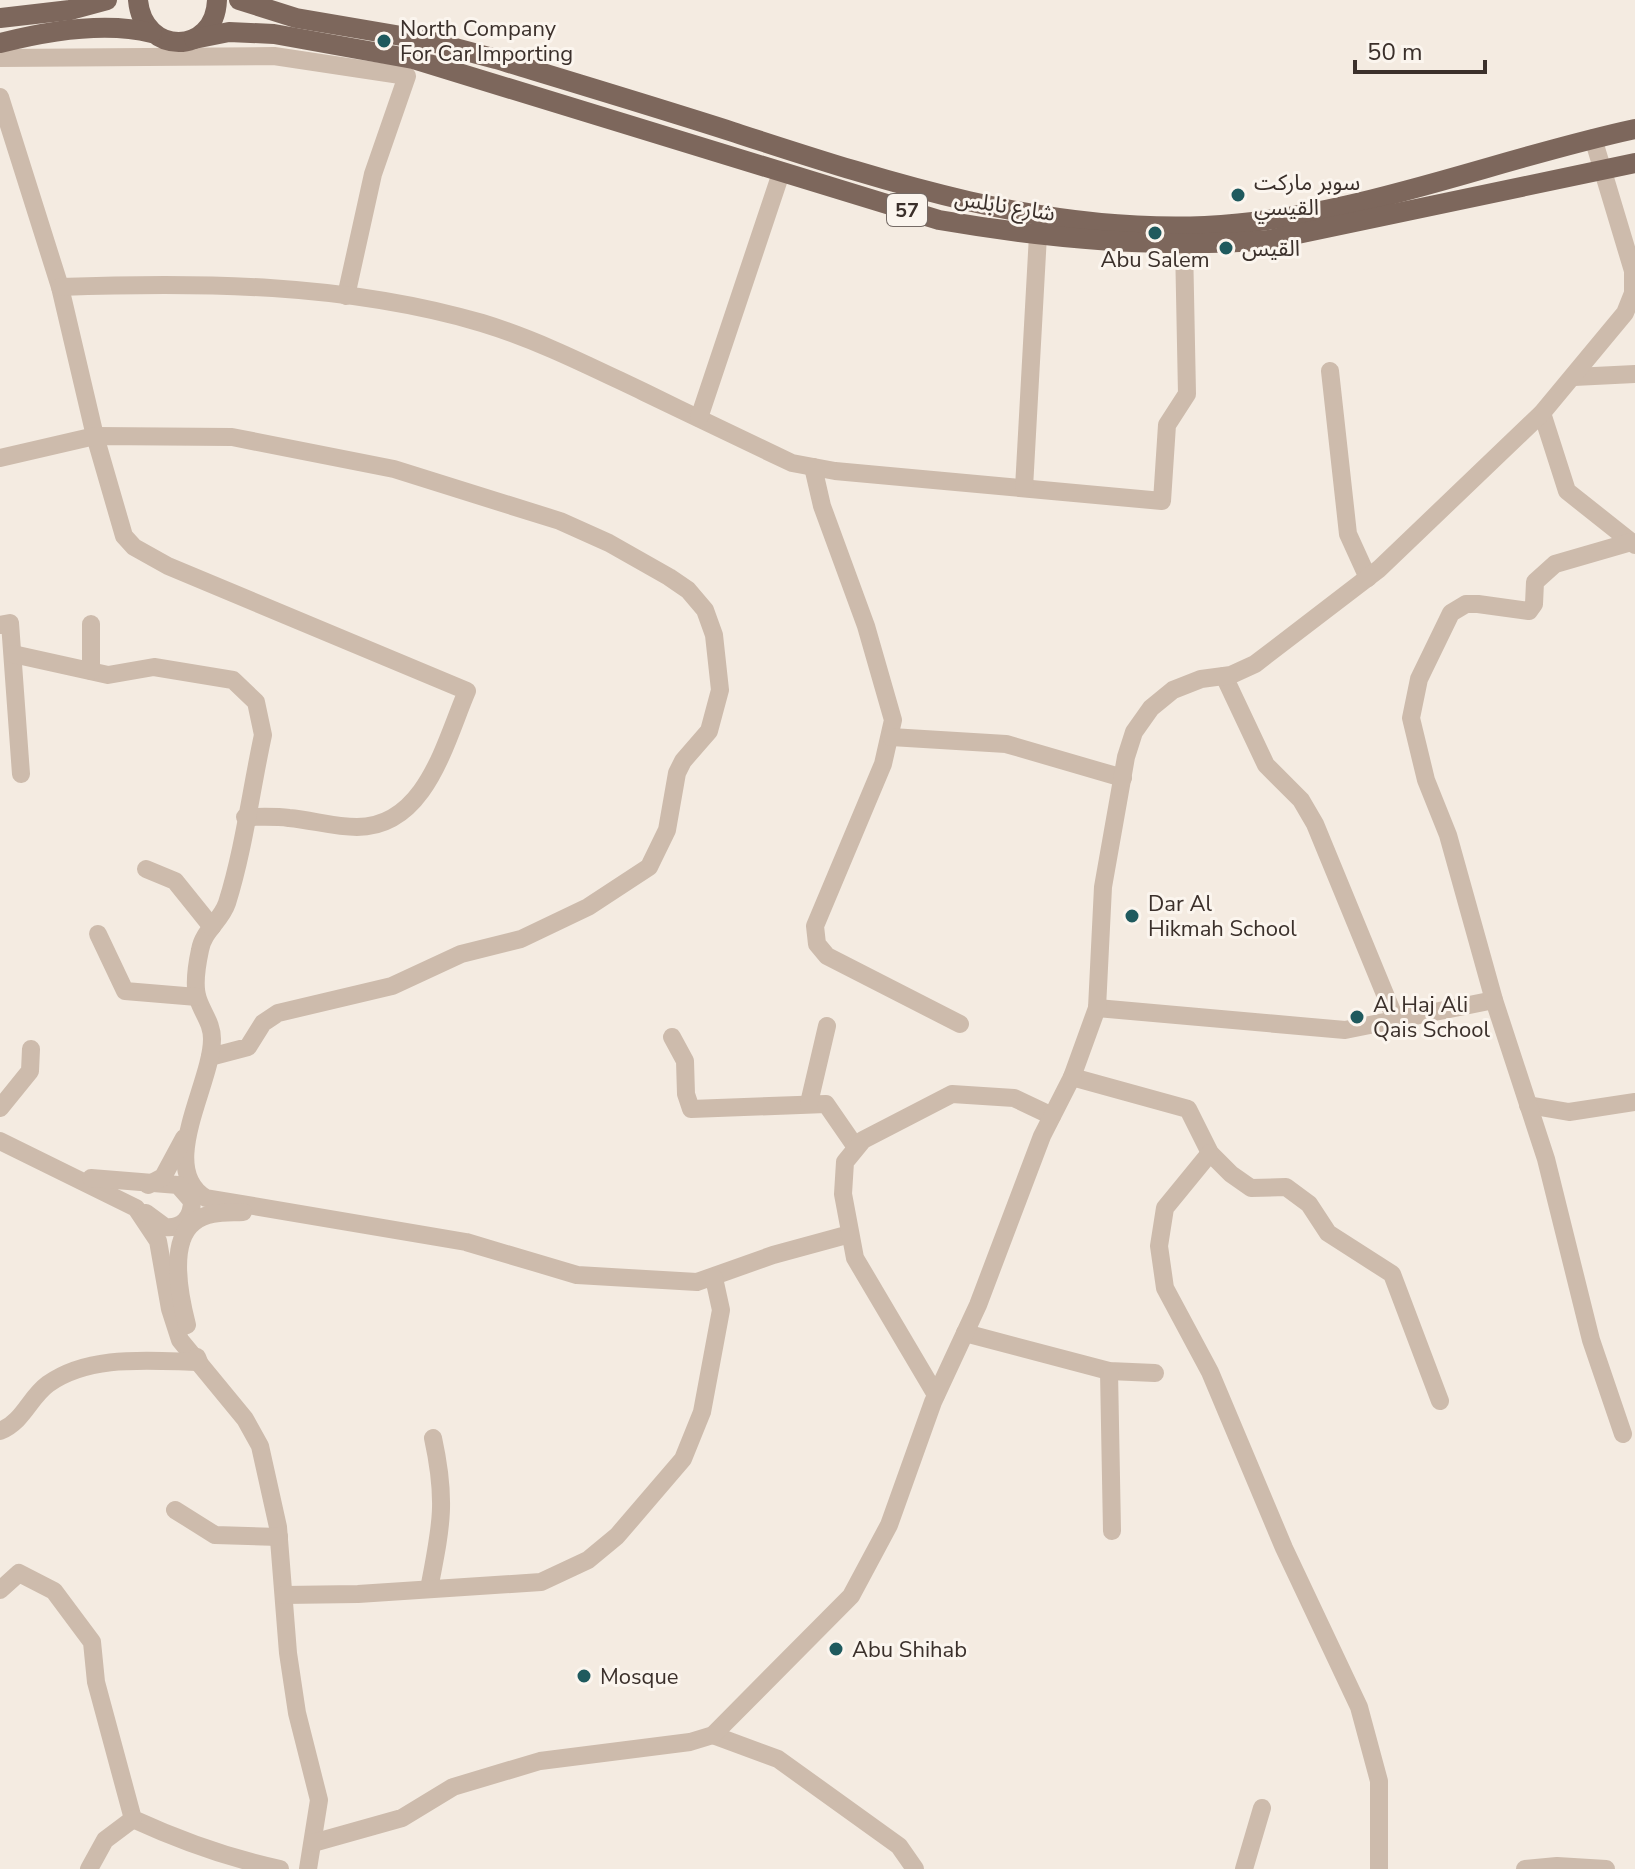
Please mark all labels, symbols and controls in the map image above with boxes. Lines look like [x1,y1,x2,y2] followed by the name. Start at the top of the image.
[400,14,573,69] place label: North Company For Car Importing
[1355,24,1485,74] scale bar
[375,32,393,50] marker: North Company For Car Importing
[1367,36,1423,68] text: 50 m
[1254,168,1360,224] place label: سوبر ماركت القيسي
[952,183,1057,230] street label: شارع نابلس
[1229,186,1247,204] marker: سوبر ماركت القيسي
[887,194,927,226] road number: 57
[1146,224,1164,242] marker: Abu Salem
[1242,234,1300,264] place label: القيس
[1217,239,1235,257] marker: القيس
[1101,245,1210,275] place label: Abu Salem
[1148,889,1297,944] place label: Dar Al Hikmah School
[1123,907,1141,925] marker: Dar Al Hikmah School
[1373,990,1491,1045] place label: Al Haj Ali Qais School
[1348,1008,1366,1026] marker: Al Haj Ali Qais School
[852,1635,967,1665] place label: Abu Shihab
[827,1640,845,1658] marker: Abu Shihab
[600,1662,679,1692] place label: Mosque
[575,1667,593,1685] marker: Mosque

